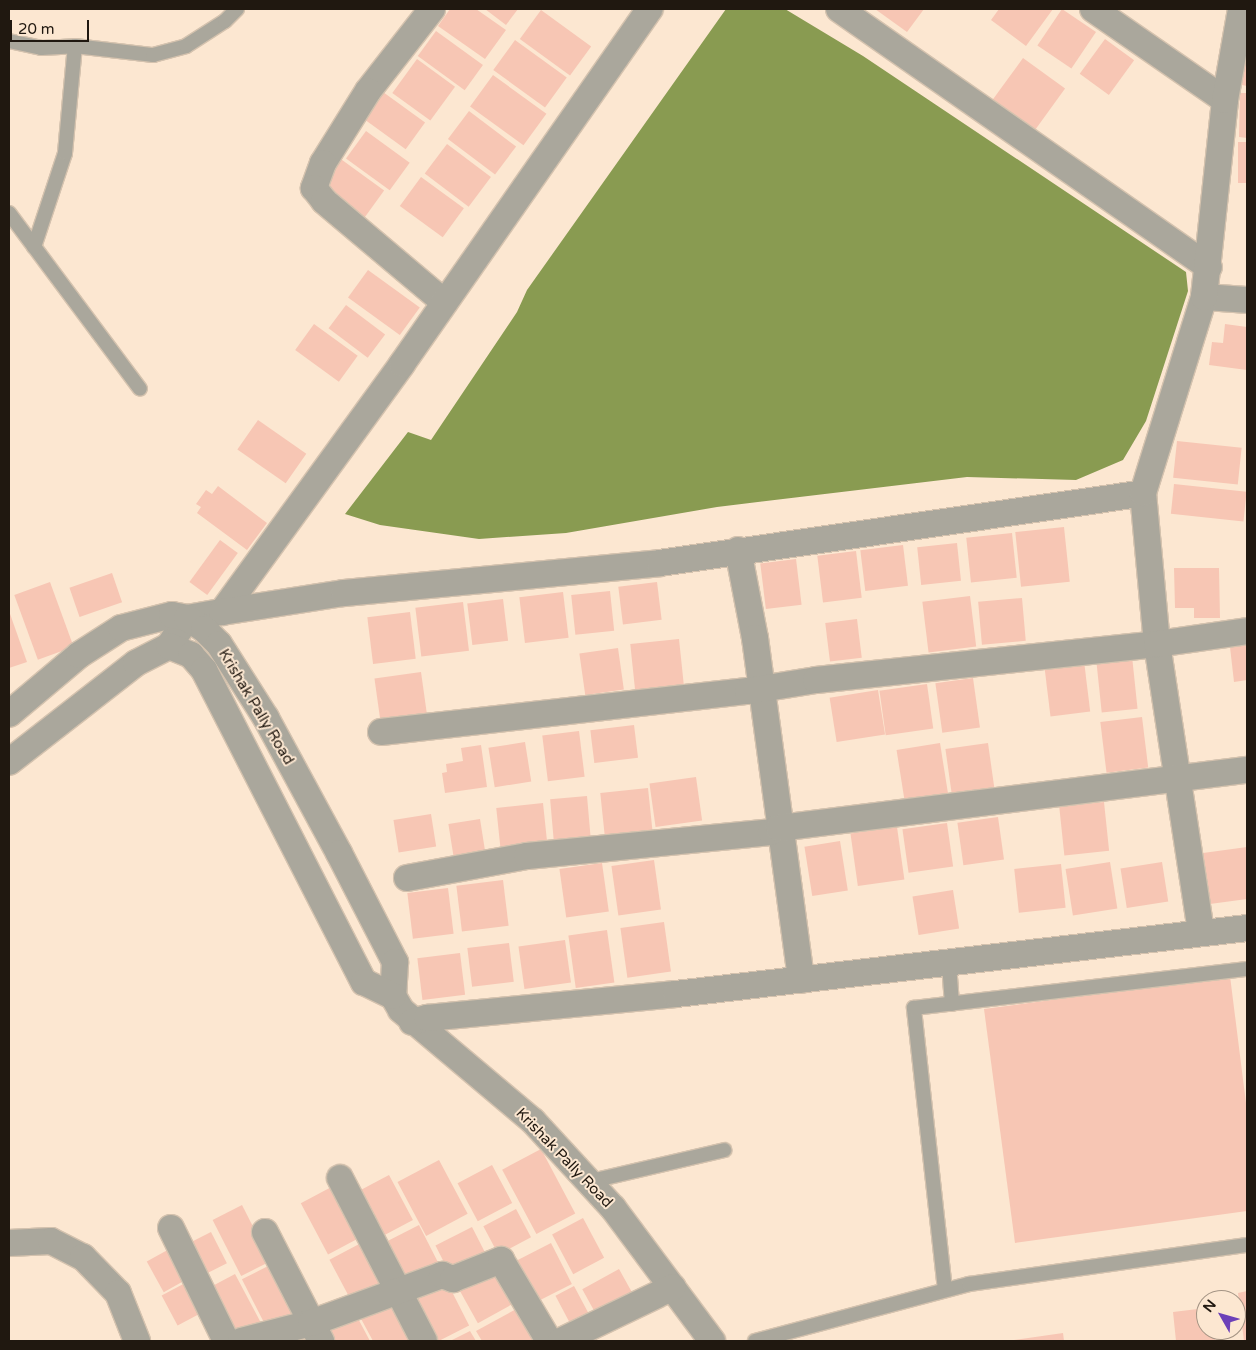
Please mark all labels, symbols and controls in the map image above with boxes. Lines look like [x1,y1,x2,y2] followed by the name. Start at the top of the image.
[12,10,91,42] scale bar
[18,20,55,38] text: 20 m
[214,646,298,768] street label: Krishak Pally Road
[512,1104,616,1212] street label: Krishak Pally Road
[1196,1290,1246,1340] north arrow
[1199,1296,1220,1316] text: N

